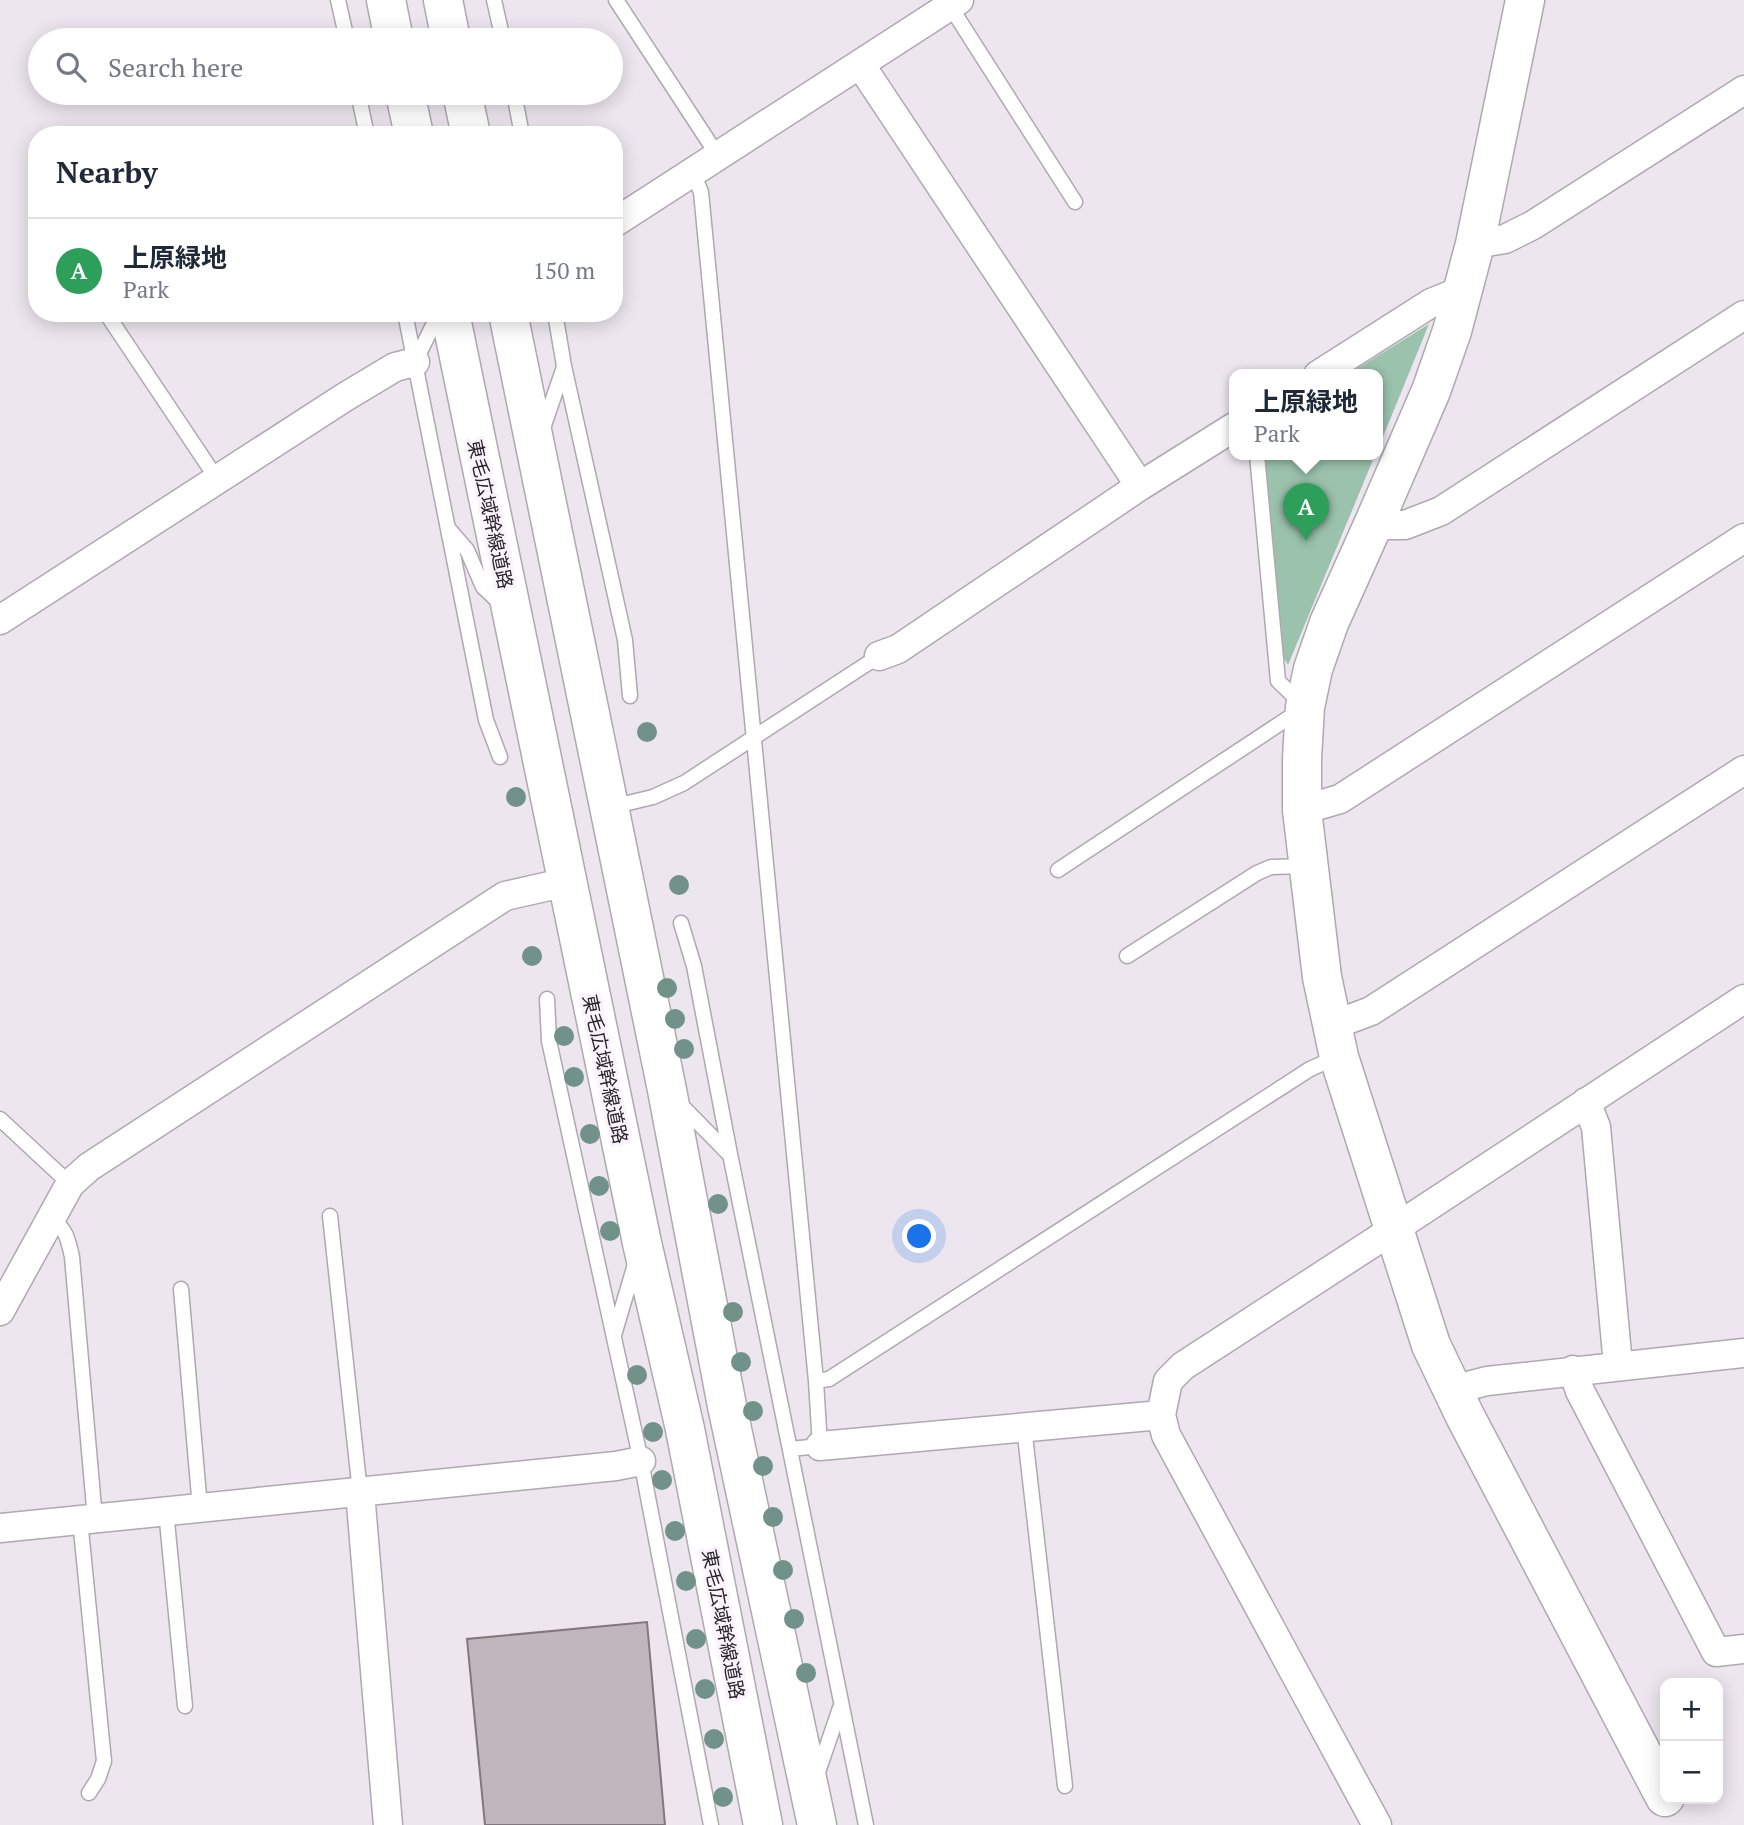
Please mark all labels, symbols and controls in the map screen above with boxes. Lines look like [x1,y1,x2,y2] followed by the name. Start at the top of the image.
[28,28,623,105] search box
[52,48,90,86] icon: search
[108,50,243,84] text: Search here
[56,152,158,192] text: Nearby
[123,240,227,274] text: 上原緑地
[71,255,87,286] text: A
[533,255,595,286] text: 150 m
[123,274,169,305] text: Park
[1229,369,1383,460] popup
[1254,384,1358,418] text: 上原緑地
[1254,418,1300,449] text: Park
[463,437,519,591] street label: 東毛広域幹線道路
[1283,483,1329,541] pin: A
[578,992,634,1146] street label: 東毛広域幹線道路
[902,1219,936,1253] your location
[697,1547,751,1701] street label: 東毛広域幹線道路
[1660,1678,1723,1804] map controls
[1660,1678,1723,1741] button: +
[1660,1741,1723,1804] button: −

